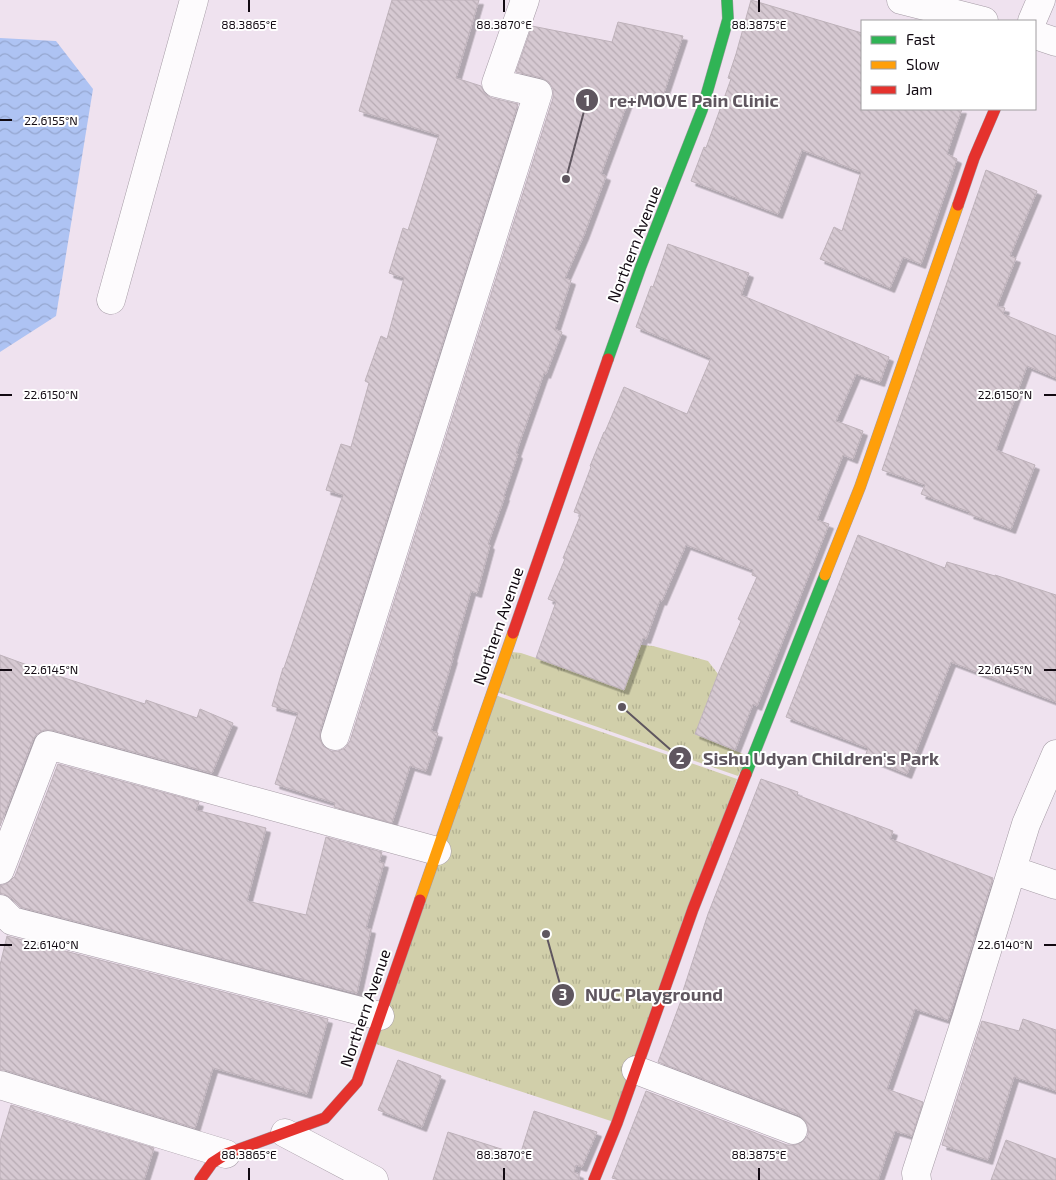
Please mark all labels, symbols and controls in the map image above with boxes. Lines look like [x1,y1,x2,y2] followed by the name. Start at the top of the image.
[221,17,277,31] text: 88.3865°E
[476,17,532,31] text: 88.3870°E
[732,17,787,31] text: 88.3875°E
[861,20,1036,110] legend
[906,30,936,48] text: Fast
[906,55,940,73] text: Slow
[906,80,932,98] text: Jam
[574,84,788,117] callout: re+MOVE Pain Clinic
[609,89,779,111] text: re+MOVE Pain Clinic
[584,91,590,109] text: 1
[24,113,78,127] text: 22.6155°N
[603,183,664,305] street label: Northern Avenue
[24,387,78,401] text: 22.6150°N
[978,387,1032,401] text: 22.6150°N
[468,564,527,687] street label: Northern Avenue
[24,662,78,676] text: 22.6145°N
[978,662,1032,676] text: 22.6145°N
[668,742,949,775] callout: Sishu Udyan Children's Park
[703,747,939,769] text: Sishu Udyan Children's Park
[676,749,685,767] text: 2
[23,937,79,951] text: 22.6140°N
[977,937,1033,951] text: 22.6140°N
[335,946,394,1069] street label: Northern Avenue
[550,978,733,1011] callout: NUC Playground
[585,983,723,1005] text: NUC Playground
[559,985,567,1003] text: 3
[221,1147,277,1161] text: 88.3865°E
[476,1147,532,1161] text: 88.3870°E
[732,1147,787,1161] text: 88.3875°E

